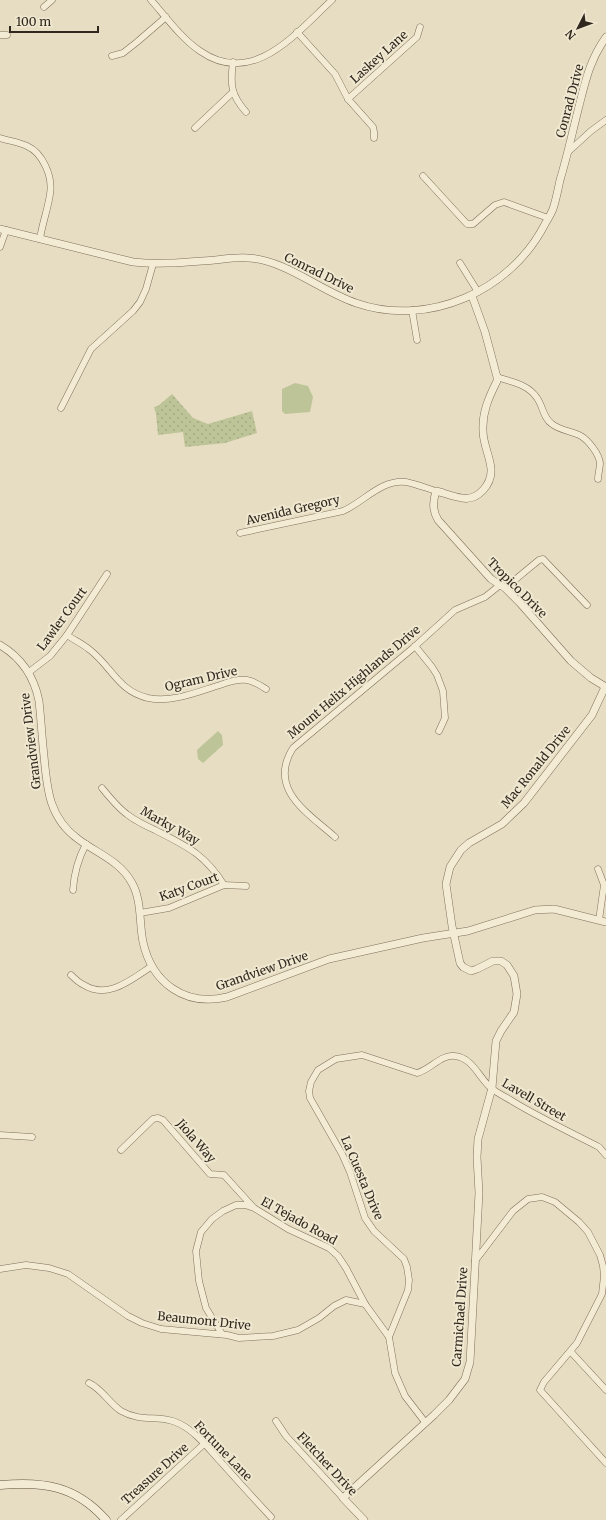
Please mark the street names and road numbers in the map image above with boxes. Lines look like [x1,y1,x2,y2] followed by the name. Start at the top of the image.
[347,27,410,86] street label: Laskey Lane
[552,62,587,139] street label: Conrad Drive
[282,249,356,296] street label: Conrad Drive
[244,491,341,528] street label: Avenida Gregory
[484,555,550,621] street label: Tropico Drive
[34,584,90,653] street label: Lawler Court
[284,622,423,741] street label: Mount Helix Highlands Drive
[163,663,238,694] street label: Ogram Drive
[17,692,44,790] street label: Grandview Drive
[498,722,574,811] street label: Mac Ronald Drive
[138,803,203,848] street label: Marky Way
[157,869,221,904] street label: Katy Court
[214,948,310,993] street label: Grandview Drive
[499,1075,569,1124] street label: Lavell Street
[173,1115,219,1165] street label: Jiola Way
[338,1134,387,1222] street label: La Cuesta Drive
[258,1193,340,1248] street label: El Tejado Road
[449,1267,470,1367] street label: Carmichael Drive
[157,1308,251,1333] street label: Beaumont Drive
[191,1418,255,1484] street label: Fortune Lane
[294,1429,361,1498] street label: Fletcher Drive
[118,1440,191,1508] street label: Treasure Drive

